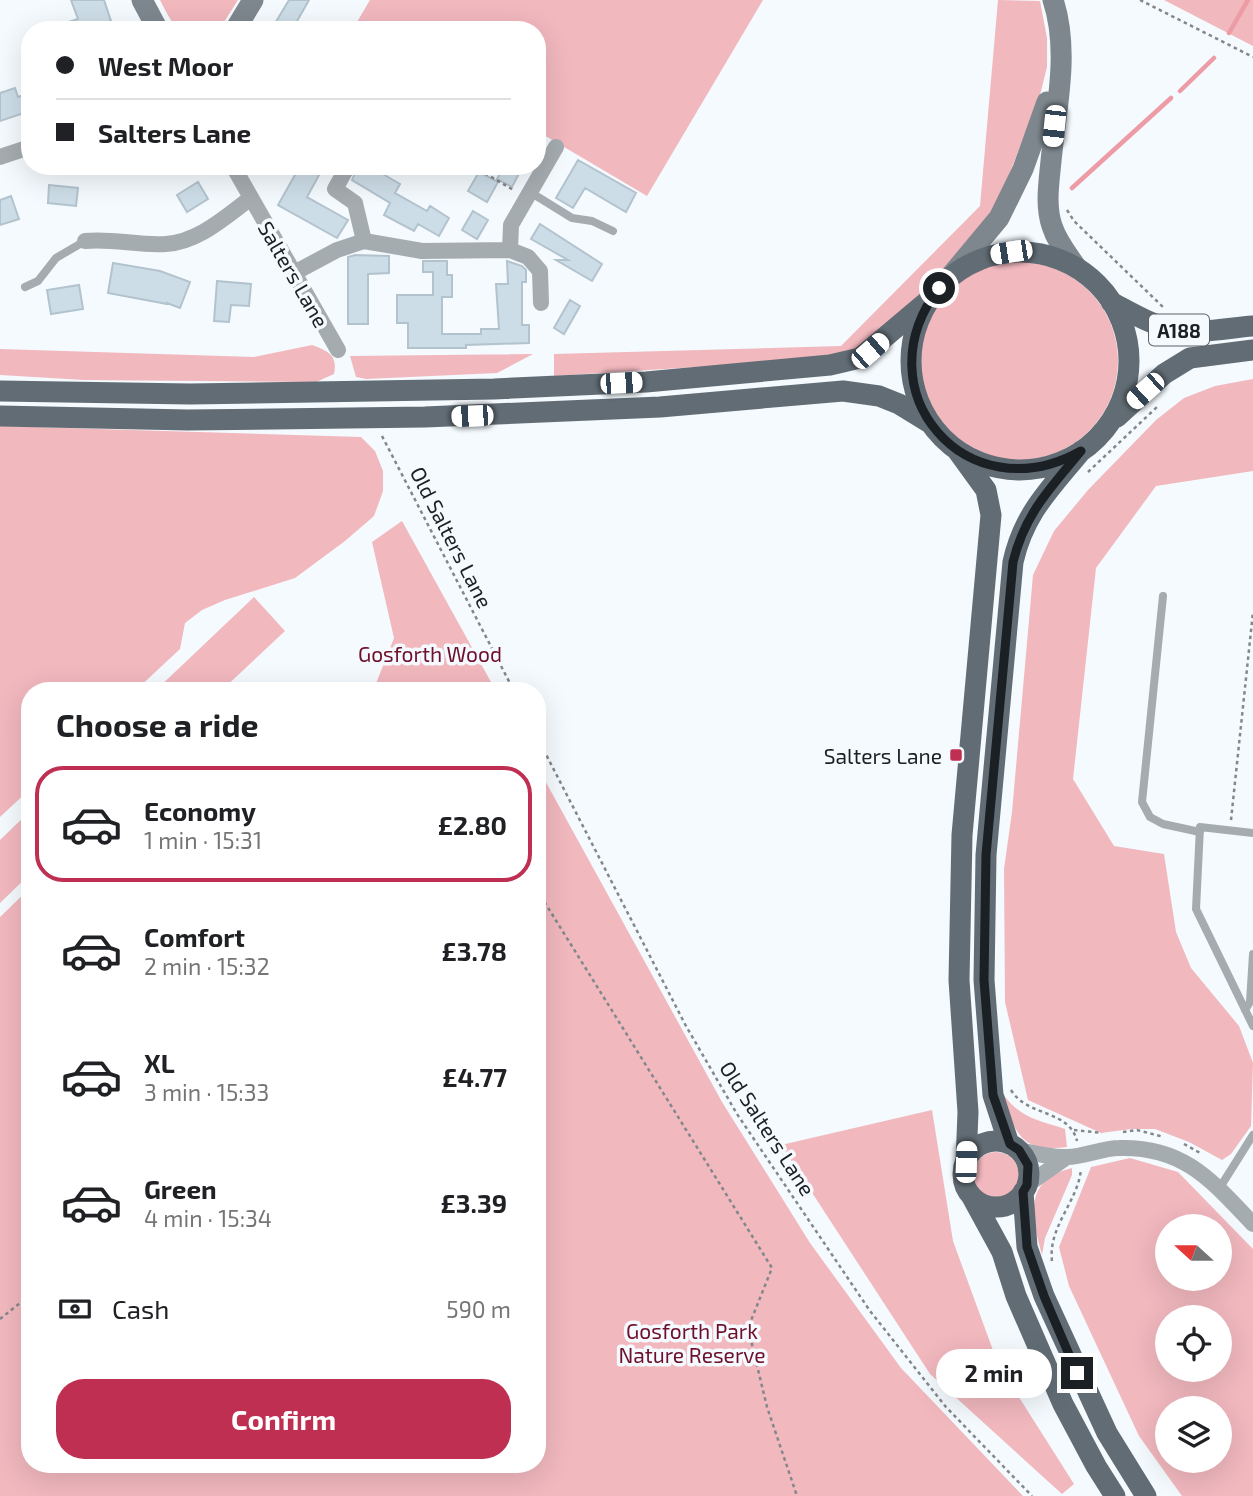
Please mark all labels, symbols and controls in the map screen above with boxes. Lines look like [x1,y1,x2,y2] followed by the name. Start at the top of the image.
[98,50,233,81] text: West Moor
[1042,104,1067,148] car
[98,117,251,148] text: Salters Lane
[254,217,334,331] street label: Salters Lane
[989,238,1034,266] car
[923,272,955,304] route start
[1149,314,1209,346] road number: A188
[848,329,893,373] car
[1123,369,1168,413] car
[600,371,643,395] car
[451,405,494,427] car
[406,462,498,612] street label: Old Salters Lane
[358,641,502,666] park label: Gosforth Wood
[56,705,259,743] text: Choose a ride
[824,743,942,768] place label: Salters Lane
[948,747,964,763] marker: Salters Lane
[60,793,123,856] icon: car
[144,795,256,826] text: Economy
[438,809,507,840] text: £2.80
[144,826,262,854] text: 1 min · 15:31
[60,919,123,982] icon: car
[144,921,245,952] text: Comfort
[442,935,507,966] text: £3.78
[144,952,270,980] text: 2 min · 15:32
[60,1045,123,1108] icon: car
[144,1047,175,1078] text: XL
[715,1056,821,1200] street label: Old Salters Lane
[442,1061,507,1092] text: £4.77
[144,1078,269,1106] text: 3 min · 15:33
[955,1141,978,1183] car
[60,1171,123,1234] icon: car
[144,1173,217,1204] text: Green
[441,1187,507,1218] text: £3.39
[144,1204,272,1232] text: 4 min · 15:34
[1155,1214,1232,1292] north arrow
[1155,1214,1232,1473] map controls
[56,1290,94,1328] icon: cash
[112,1293,169,1324] text: Cash
[446,1295,511,1323] text: 590 m
[1155,1305,1232,1382] button: locate
[618,1318,766,1367] park label: Gosforth Park Nature Reserve
[937,1348,1052,1398] callout: 2 min
[1061,1357,1093,1389] route end
[965,1359,1023,1387] text: 2 min
[56,1379,511,1459] button: Confirm
[1155,1396,1232,1473] button: layers

